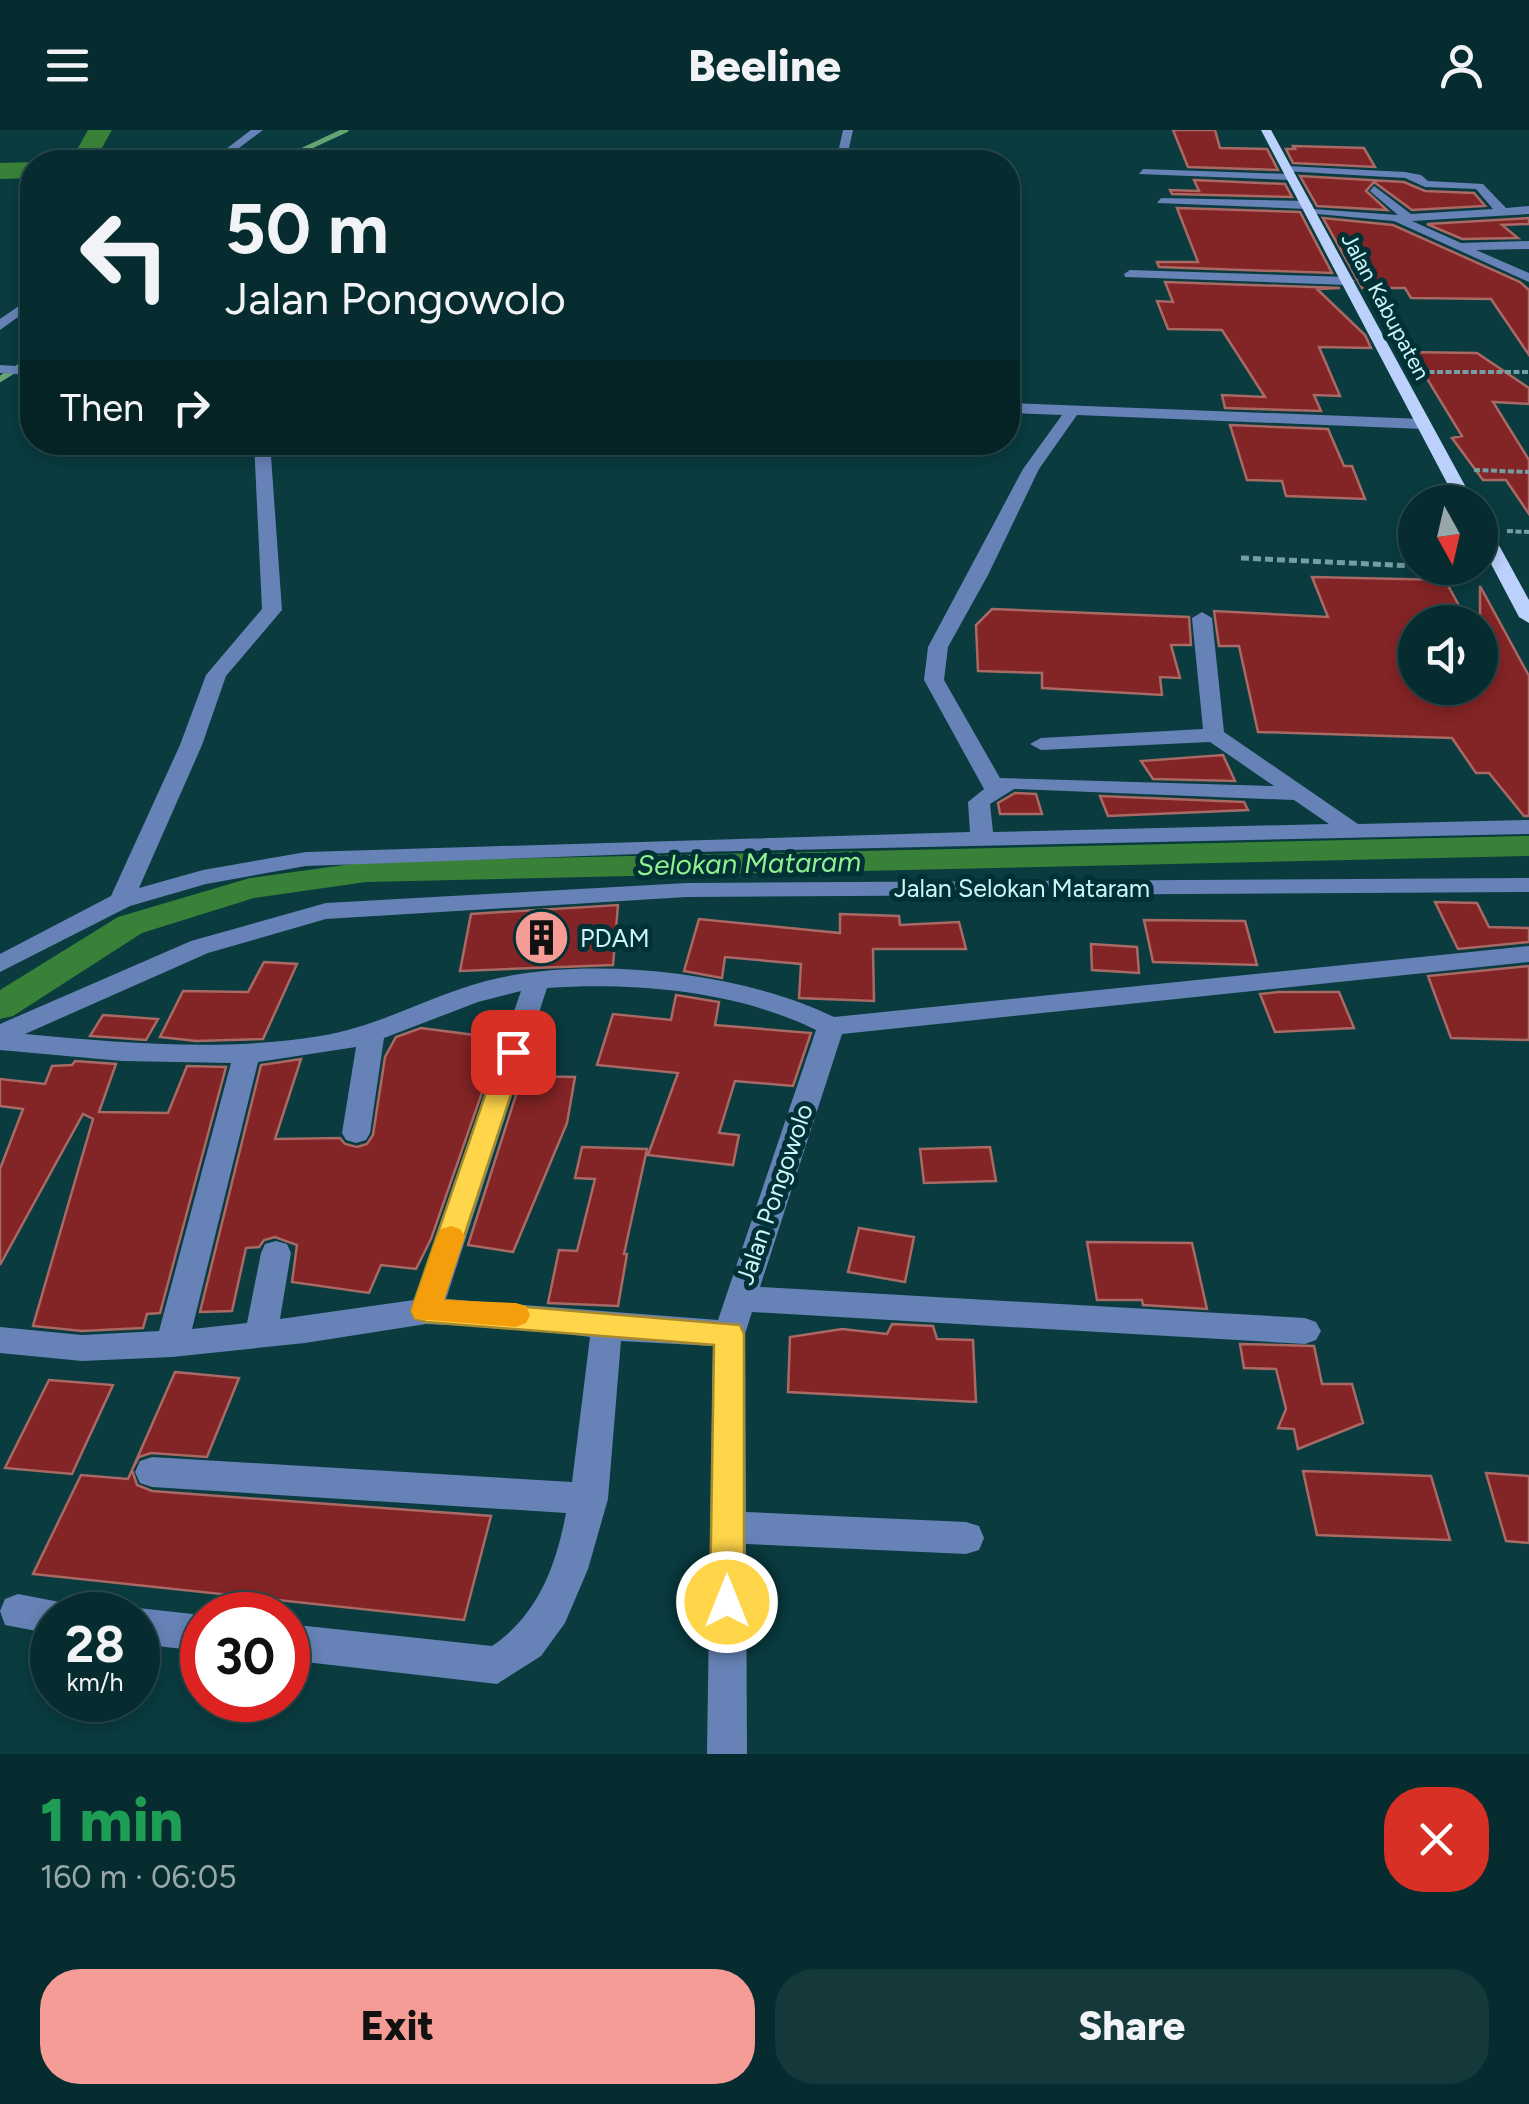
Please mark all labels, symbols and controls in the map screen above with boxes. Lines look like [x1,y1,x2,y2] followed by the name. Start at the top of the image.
[40,38,95,93] icon: menu
[688,38,841,92] text: Beeline
[1434,38,1489,93] icon: person
[225,186,389,271] text: 50 m
[60,190,190,320] icon: left
[1335,228,1436,384] street label: Jalan Kabupaten
[225,271,566,325] text: Jalan Pongowolo
[164,380,219,435] icon: right
[60,385,144,431] text: Then
[1398,485,1498,585] north arrow
[1398,485,1498,705] map controls
[1398,605,1498,705] button: sound
[637,844,861,882] water label: Selokan Mataram
[894,873,1150,903] street label: Jalan Selokan Mataram
[511,908,571,968] building icon: PDAM
[580,923,650,953] place label: PDAM
[471,1010,556,1095] pin
[486,1025,541,1080] icon: arrive
[729,1100,819,1288] street label: Jalan Pongowolo
[675,1550,779,1654] position arrow
[180,1592,310,1722] speed limit sign: 30
[65,1614,125,1675] text: 28
[66,1667,124,1697] text: km/h
[40,1784,183,1856] text: 1 min
[1384,1787,1489,1892] button: close
[40,1858,237,1896] text: 160 m · 06:05
[40,1969,755,2084] button: Exit
[775,1969,1489,2084] button: Share

